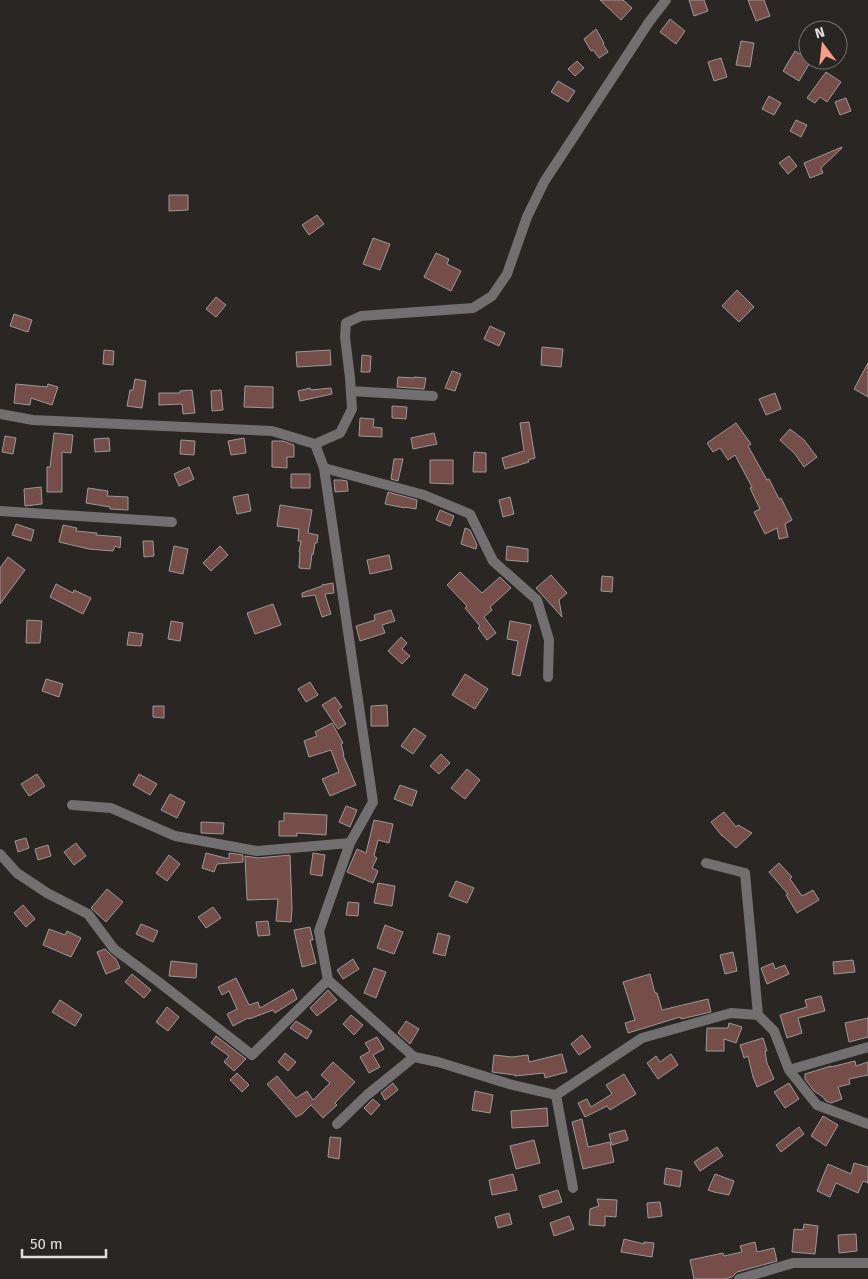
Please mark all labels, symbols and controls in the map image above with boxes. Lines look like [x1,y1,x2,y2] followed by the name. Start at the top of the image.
[798,20,848,70] north arrow
[813,24,826,42] text: N
[22,1226,106,1258] scale bar
[30,1235,63,1253] text: 50 m

